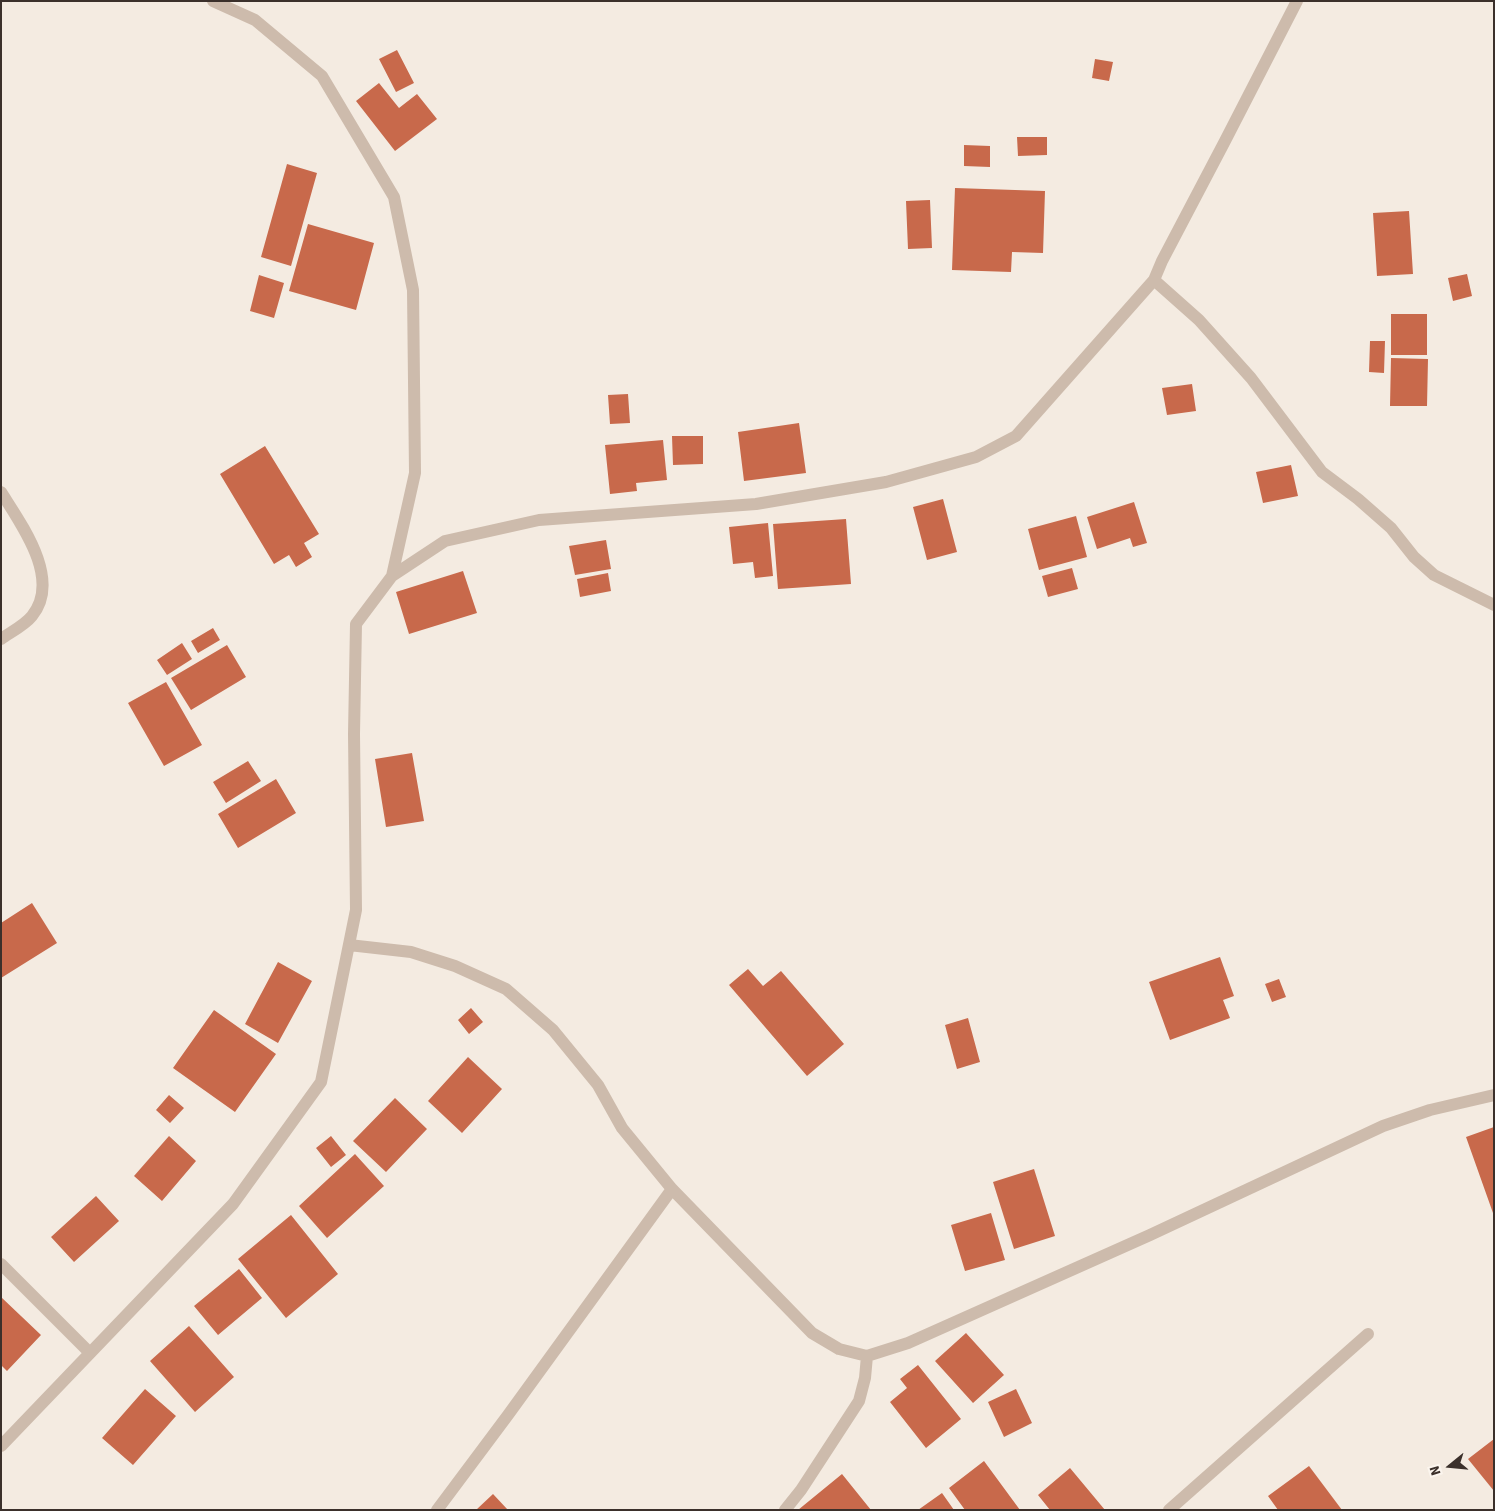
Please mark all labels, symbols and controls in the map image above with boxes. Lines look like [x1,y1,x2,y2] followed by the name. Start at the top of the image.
[1425,1441,1475,1491] north arrow
[1425,1463,1447,1478] text: N

